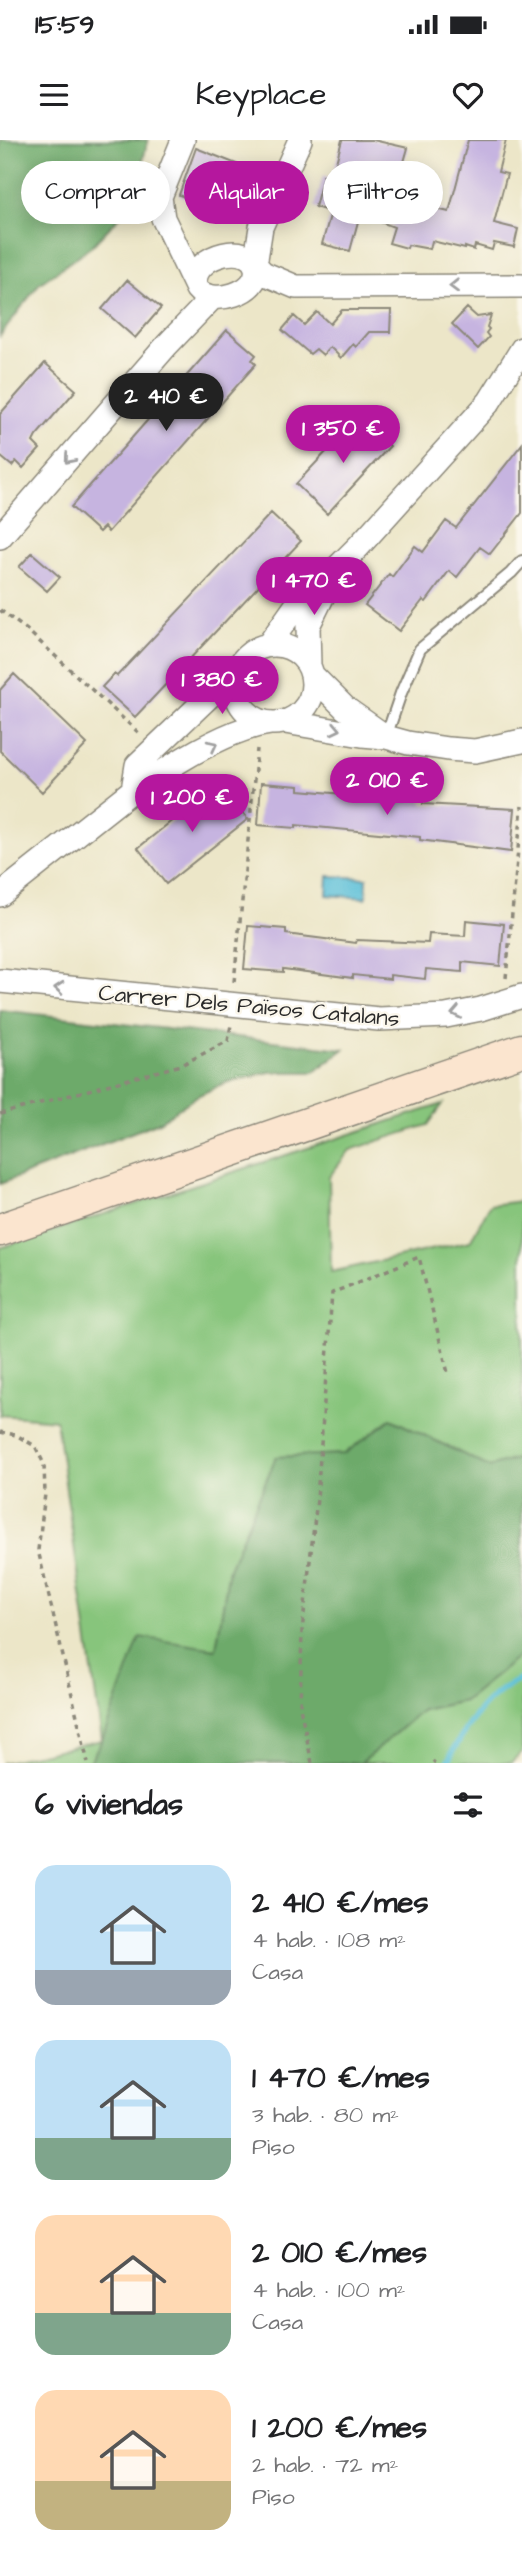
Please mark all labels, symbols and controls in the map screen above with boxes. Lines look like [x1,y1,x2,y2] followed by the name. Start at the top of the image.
[35,7,94,43] text: 15:59
[196,72,326,117] text: Keyplace
[35,76,73,114] icon: menu
[449,76,487,114] icon: heart
[21,161,170,224] chip: Comprar
[184,161,309,224] chip: Alquilar
[323,161,443,224] chip: Filtros
[448,278,459,293] one-way arrow
[101,373,231,433] pin: 2 410 €
[125,380,207,412] text: 2 410 €
[278,406,408,465] pin: 1 350 €
[302,412,384,444] text: 1 350 €
[64,451,77,464] one-way arrow
[249,558,379,617] pin: 1 470 €
[272,564,356,596] text: 1 470 €
[157,656,287,716] pin: 1 380 €
[182,663,262,695] text: 1 380 €
[330,721,342,736] one-way arrow
[206,739,218,753] one-way arrow
[322,758,452,817] pin: 2 010 €
[346,764,428,796] text: 2 010 €
[127,774,257,834] pin: 1 200 €
[151,781,233,813] text: 1 200 €
[97,977,401,1035] street label: Carrer Dels Països Catalans
[53,980,65,995] one-way arrow
[450,1005,462,1020] one-way arrow
[35,1784,183,1826] text: 6 viviendas
[449,1786,487,1824] icon: filters
[252,1882,429,1924] text: 2 410 €/mes
[91,1893,175,1977] icon: home
[252,1924,406,1956] text: 4 hab. · 108 m²
[252,1956,303,1988] text: Casa
[252,2057,430,2099] text: 1 470 €/mes
[91,2068,175,2152] icon: home
[252,2099,399,2131] text: 3 hab. · 80 m²
[252,2131,295,2163] text: Piso
[252,2232,427,2274] text: 2 010 €/mes
[91,2243,175,2327] icon: home
[252,2274,405,2306] text: 4 hab. · 100 m²
[252,2306,303,2338] text: Casa
[252,2407,427,2449] text: 1 200 €/mes
[91,2418,175,2502] icon: home
[252,2449,398,2481] text: 2 hab. · 72 m²
[252,2481,295,2513] text: Piso

